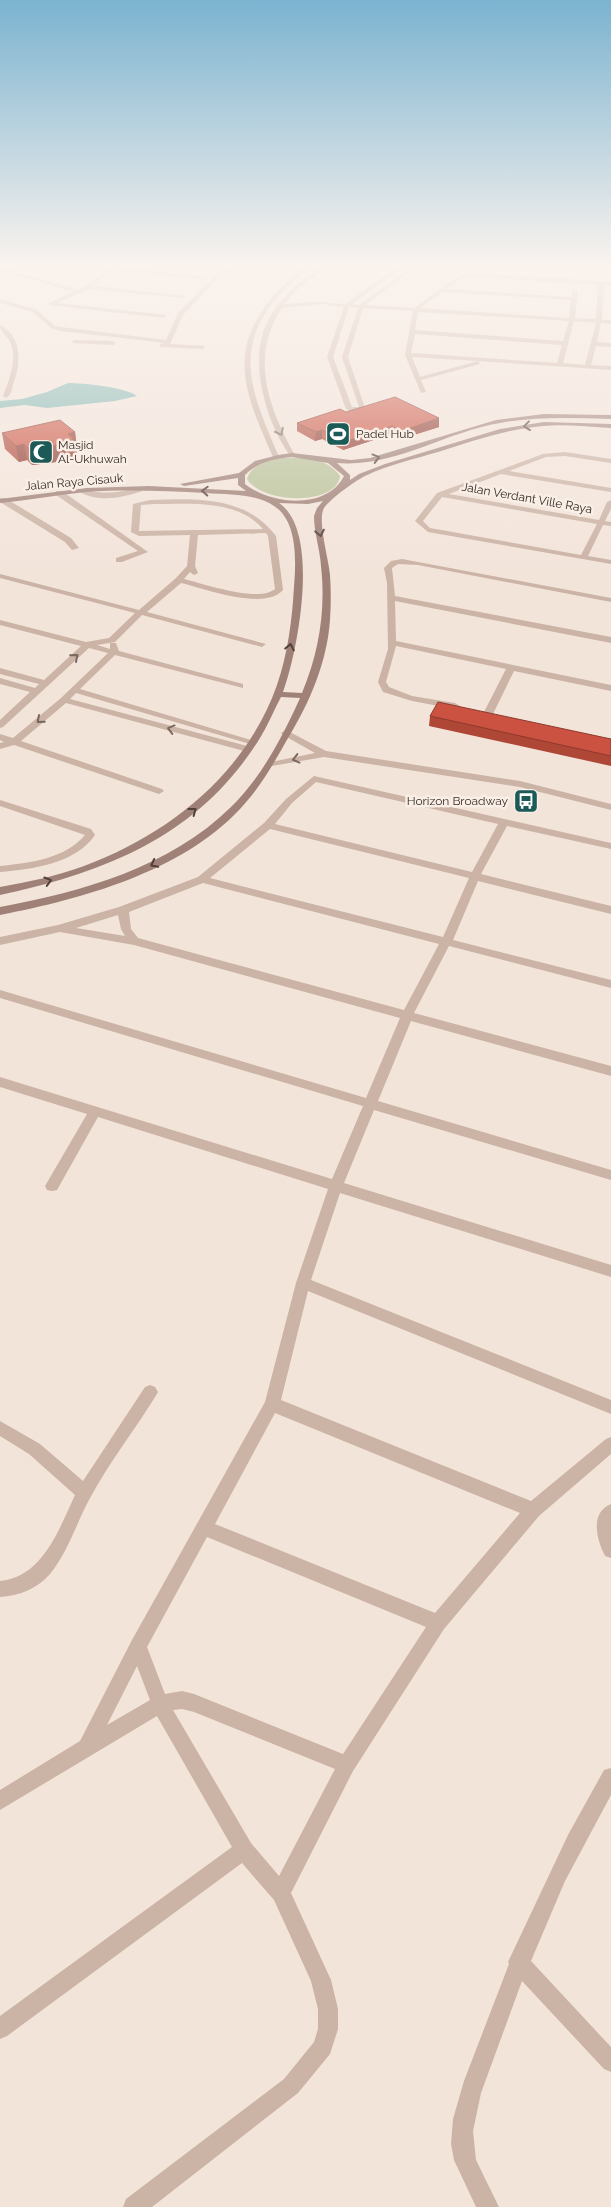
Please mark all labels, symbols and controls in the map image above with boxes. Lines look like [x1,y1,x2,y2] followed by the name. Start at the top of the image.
[523,420,531,431] one-way arrow
[325,421,351,447] sports icon: Padel Hub
[274,427,284,436] one-way arrow
[356,427,414,441] place label: Padel Hub
[58,438,127,466] place label: Masjid Al-Ukhuwah
[28,439,54,465] mosque icon: Masjid Al-Ukhuwah
[372,453,380,464] one-way arrow
[24,471,124,493] street label: Jalan Raya Cisauk
[461,480,593,516] street label: Jalan Verdant Ville Raya
[201,486,208,496] one-way arrow
[315,528,325,537] one-way arrow
[284,642,295,651] one-way arrow
[69,654,78,663] one-way arrow
[37,714,46,723] one-way arrow
[168,725,176,735] one-way arrow
[292,753,301,764] one-way arrow
[513,788,539,814] bus stop icon: Horizon Broadway
[407,794,508,808] place label: Horizon Broadway
[187,808,196,816] one-way arrow
[150,858,159,868] one-way arrow
[43,876,51,886] one-way arrow

